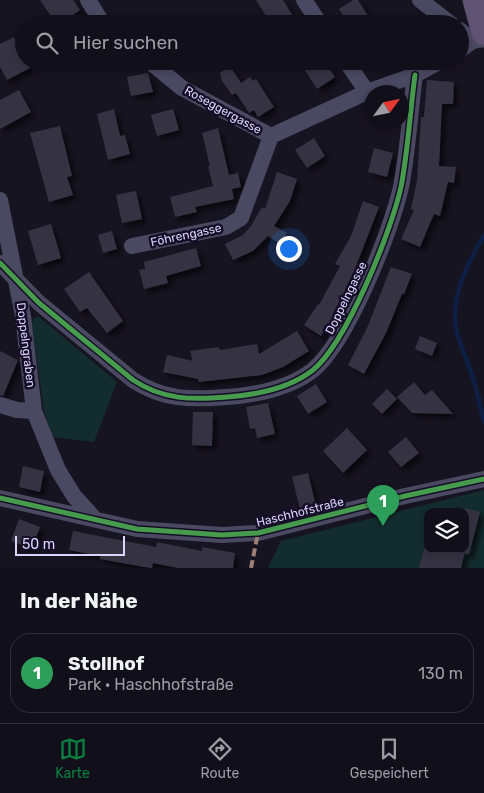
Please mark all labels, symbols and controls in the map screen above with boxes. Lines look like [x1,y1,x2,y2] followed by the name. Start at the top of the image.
[15,15,469,70] search box
[33,29,61,57] icon: search
[73,31,179,54] text: Hier suchen
[182,83,264,137] street label: Roseggergasse
[364,85,409,130] north arrow
[149,221,223,249] street label: Föhrengasse
[276,236,302,262] your location
[322,259,370,337] street label: Doppelngasse
[14,302,38,388] street label: Doppelngraben
[367,485,399,526] pin: 1
[255,494,345,530] street label: Haschhofstraße
[424,508,469,553] map controls
[424,508,469,553] button: layers
[15,533,125,556] scale bar
[22,536,55,553] text: 50 m
[20,588,138,613] text: In der Nähe
[68,652,144,675] text: Stollhof
[33,664,41,683] text: 1
[418,664,463,683] text: 130 m
[68,675,234,694] text: Park · Haschhofstraße
[55,735,90,782] tab: Karte
[200,735,239,782] tab: Route
[350,735,429,782] tab: Gespeichert

